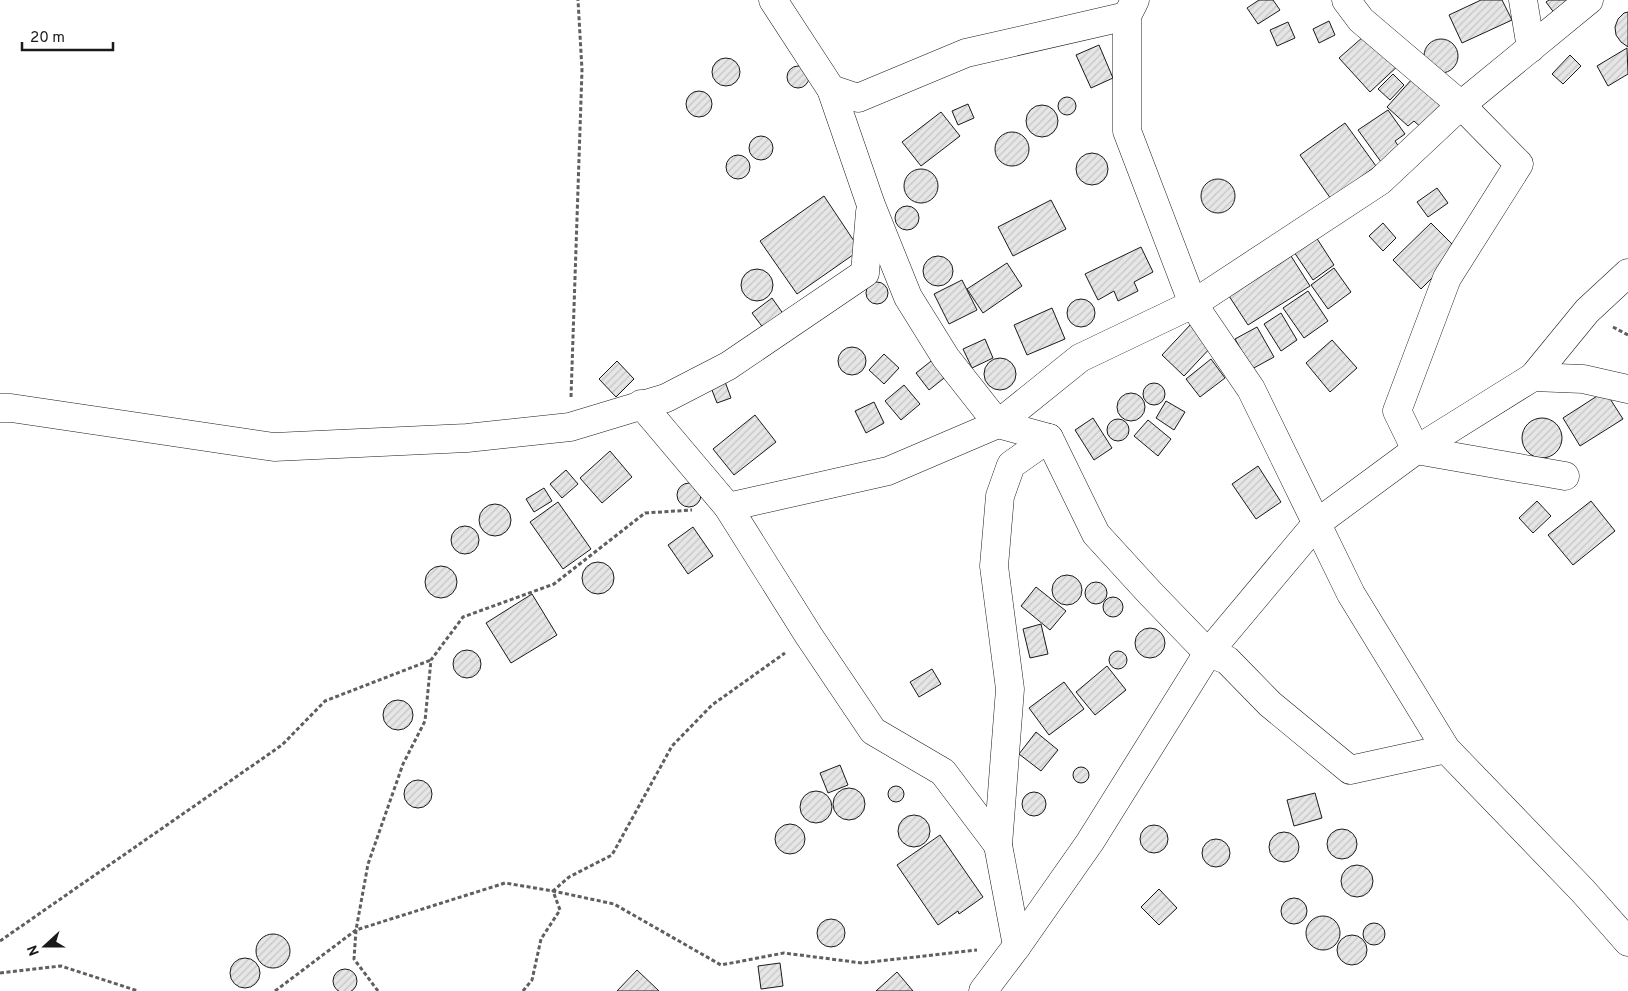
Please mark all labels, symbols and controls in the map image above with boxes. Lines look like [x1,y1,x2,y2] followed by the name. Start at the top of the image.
[22,20,114,52] scale bar
[30,29,65,48] text: 20 m
[20,921,70,971] north arrow
[25,942,44,958] text: N

